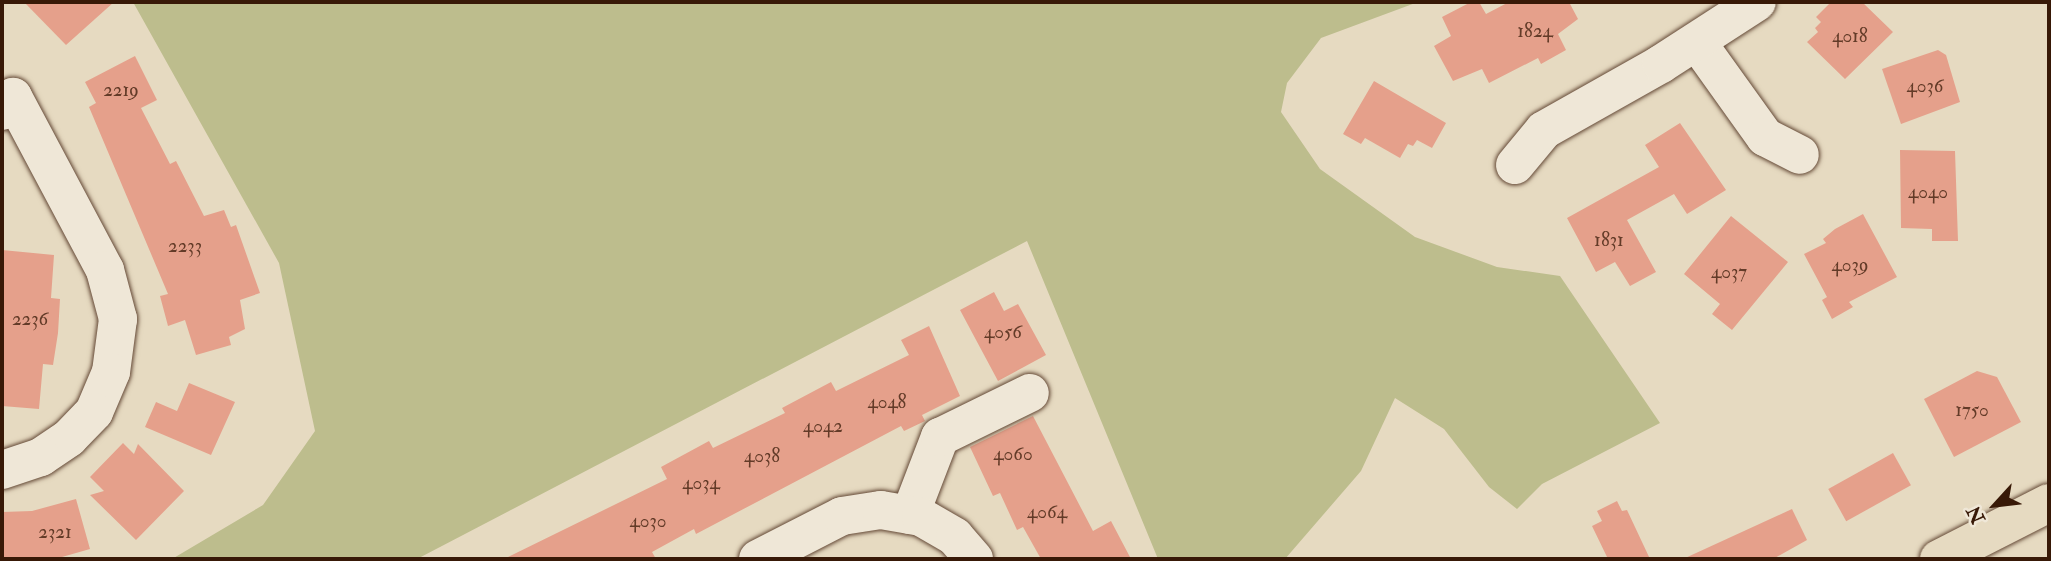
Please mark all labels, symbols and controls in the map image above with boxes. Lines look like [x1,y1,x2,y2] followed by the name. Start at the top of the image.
[1517,21,1553,43] house number: 1824
[1832,26,1868,48] house number: 4018
[1907,76,1943,98] house number: 4036
[103,80,139,102] house number: 2219
[1908,182,1948,204] house number: 4040
[1594,230,1624,252] house number: 1831
[168,236,202,258] house number: 2233
[1831,255,1869,277] house number: 4039
[1711,262,1747,284] house number: 4037
[12,309,48,331] house number: 2236
[984,322,1022,344] house number: 4056
[867,392,907,414] house number: 4048
[1955,400,1989,422] house number: 1750
[803,416,843,438] house number: 4042
[993,444,1033,466] house number: 4060
[744,446,780,468] house number: 4038
[1960,470,2030,540] north arrow
[682,473,720,495] house number: 4034
[1027,502,1067,524] house number: 4064
[1962,502,1991,528] text: N
[629,511,667,533] house number: 4030
[38,522,72,544] house number: 2321

